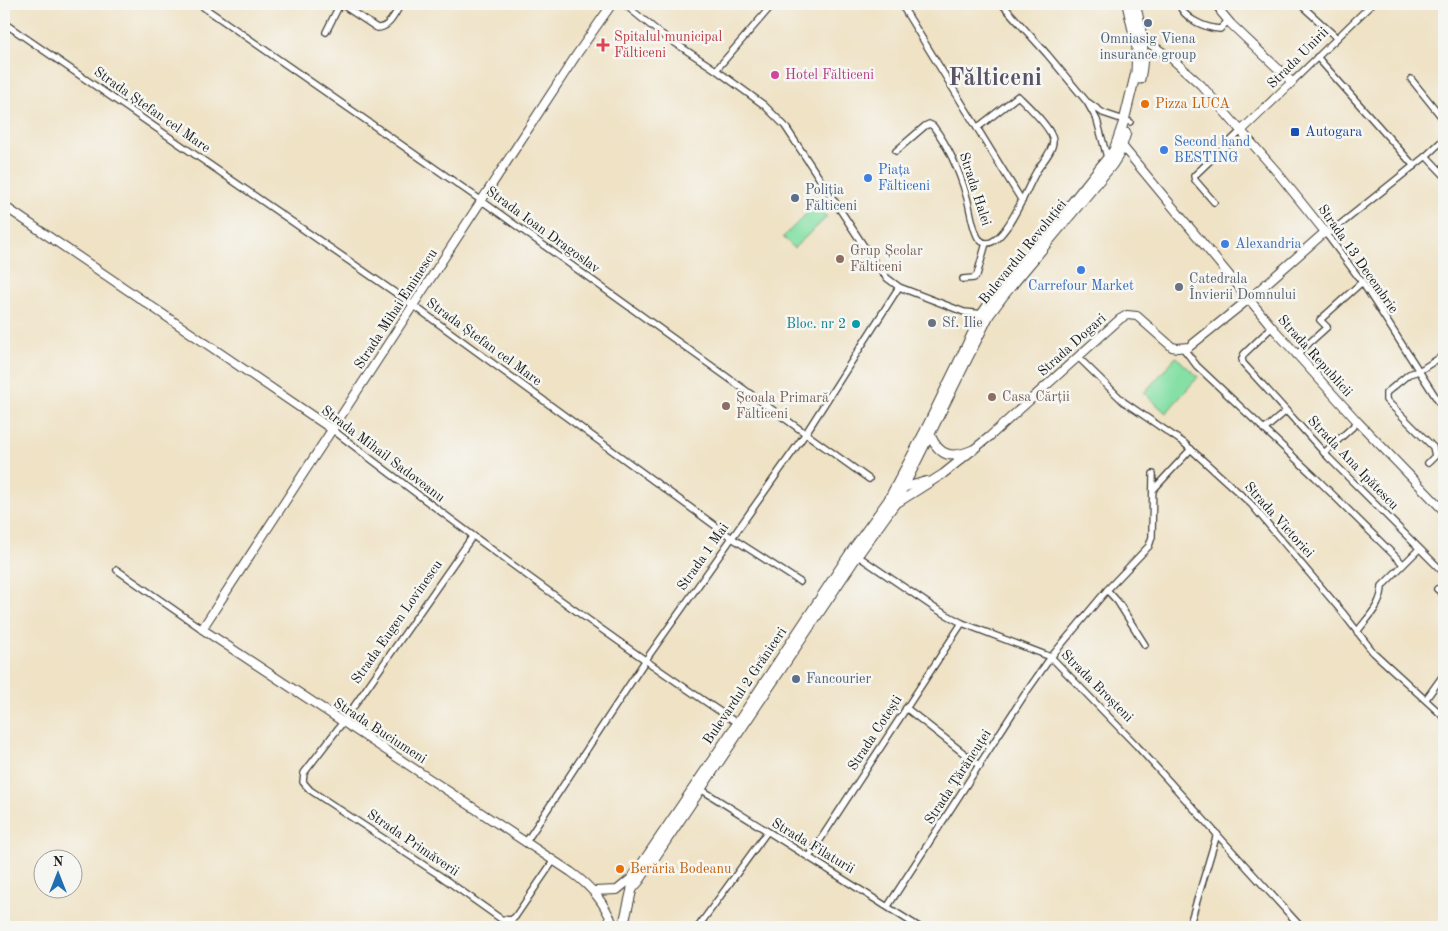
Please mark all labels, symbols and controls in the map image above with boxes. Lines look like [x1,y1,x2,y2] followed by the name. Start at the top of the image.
[1142,17,1154,29] marker: Omniasig Viena insurance group
[1265,25,1331,91] street label: Strada Unirii
[614,30,722,60] place label: Spitalul municipal Fălticeni
[1100,32,1196,62] place label: Omniasig Viena insurance group
[596,38,610,52] marker: Spitalul municipal Fălticeni
[91,65,213,155] street label: Strada Ștefan cel Mare
[948,67,1042,91] district label: Fălticeni
[785,68,874,82] place label: Hotel Fălticeni
[769,69,781,81] marker: Hotel Fălticeni
[1155,97,1230,111] place label: Pizza LUCA
[1139,98,1151,110] marker: Pizza LUCA
[1305,125,1362,139] place label: Autogara
[1289,126,1301,138] marker: Autogara
[1174,135,1250,165] place label: Second hand BESTING
[1158,144,1170,156] marker: Second hand BESTING
[957,151,994,228] street label: Strada Halei
[878,163,930,193] place label: Piața Fălticeni
[862,172,874,184] marker: Piața Fălticeni
[805,183,857,213] place label: Poliția Fălticeni
[483,184,603,276] street label: Strada Ioan Dragoslav
[789,192,801,204] marker: Poliția Fălticeni
[977,197,1069,307] street label: Bulevardul Revoluției
[1315,202,1401,316] street label: Strada 13 Decembrie
[1235,237,1301,251] place label: Alexandria
[1219,238,1231,250] marker: Alexandria
[850,244,923,274] place label: Grup Școlar Fălticeni
[352,246,440,372] street label: Strada Mihai Eminescu
[834,253,846,265] marker: Grup Școlar Fălticeni
[1075,264,1087,276] marker: Carrefour Market
[1189,272,1296,302] place label: Catedrala Învierii Domnului
[1028,279,1134,293] place label: Carrefour Market
[1173,281,1185,293] marker: Catedrala Învierii Domnului
[424,296,544,388] street label: Strada Ștefan cel Mare
[1035,311,1109,379] street label: Strada Dogari
[1275,313,1355,399] street label: Strada Republicii
[942,316,983,330] place label: Sf. Ilie
[786,317,846,331] place label: Bloc. nr 2
[926,317,938,329] marker: Sf. Ilie
[850,318,862,330] marker: Bloc. nr 2
[1002,390,1070,404] place label: Casa Cărții
[736,391,829,421] place label: Școala Primară Fălticeni
[986,391,998,403] marker: Casa Cărții
[720,400,732,412] marker: Școala Primară Fălticeni
[319,403,448,505] street label: Strada Mihail Sadoveanu
[1305,413,1402,513] street label: Strada Ana Ipătescu
[1242,480,1316,561] street label: Strada Victoriei
[675,521,731,593] street label: Strada 1 Mai
[349,557,445,686] street label: Strada Eugen Lovinescu
[701,625,789,747] street label: Bulevardul 2 Grăniceri
[1058,647,1136,725] street label: Strada Broșteni
[806,672,872,686] place label: Fancourier
[790,673,802,685] marker: Fancourier
[845,693,905,773] street label: Strada Cotești
[331,696,429,766] street label: Strada Buciumeni
[922,727,995,827] street label: Strada Țărăncuței
[365,807,462,879] street label: Strada Primăverii
[769,816,857,876] street label: Strada Filaturii
[32,848,82,898] north arrow
[53,855,64,869] text: N
[630,862,732,876] place label: Berăria Bodeanu
[614,863,626,875] marker: Berăria Bodeanu

